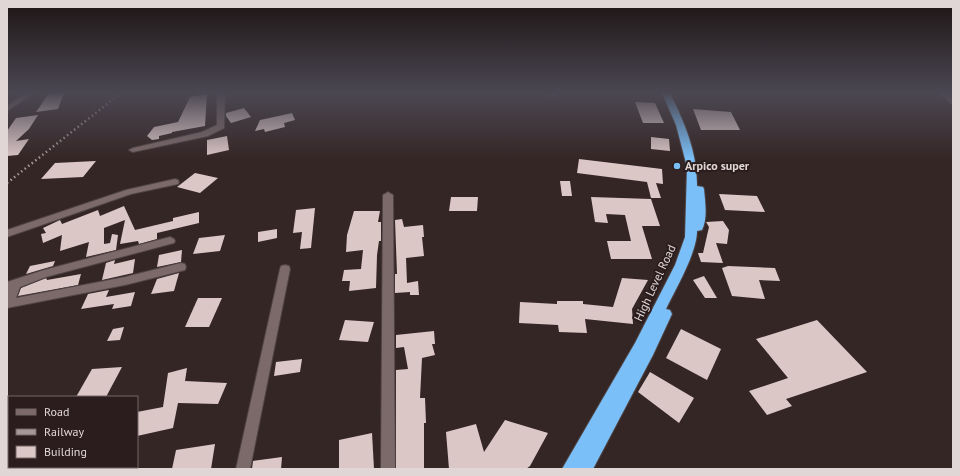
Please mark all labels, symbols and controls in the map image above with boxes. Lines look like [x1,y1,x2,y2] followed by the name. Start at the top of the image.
[685,158,750,173] place label: Arpico super
[672,161,682,171] marker: Arpico super
[630,242,679,323] street label: High Level Road
[8,396,138,468] legend
[44,404,69,419] text: Road
[44,424,84,439] text: Railway
[44,444,87,459] text: Building

